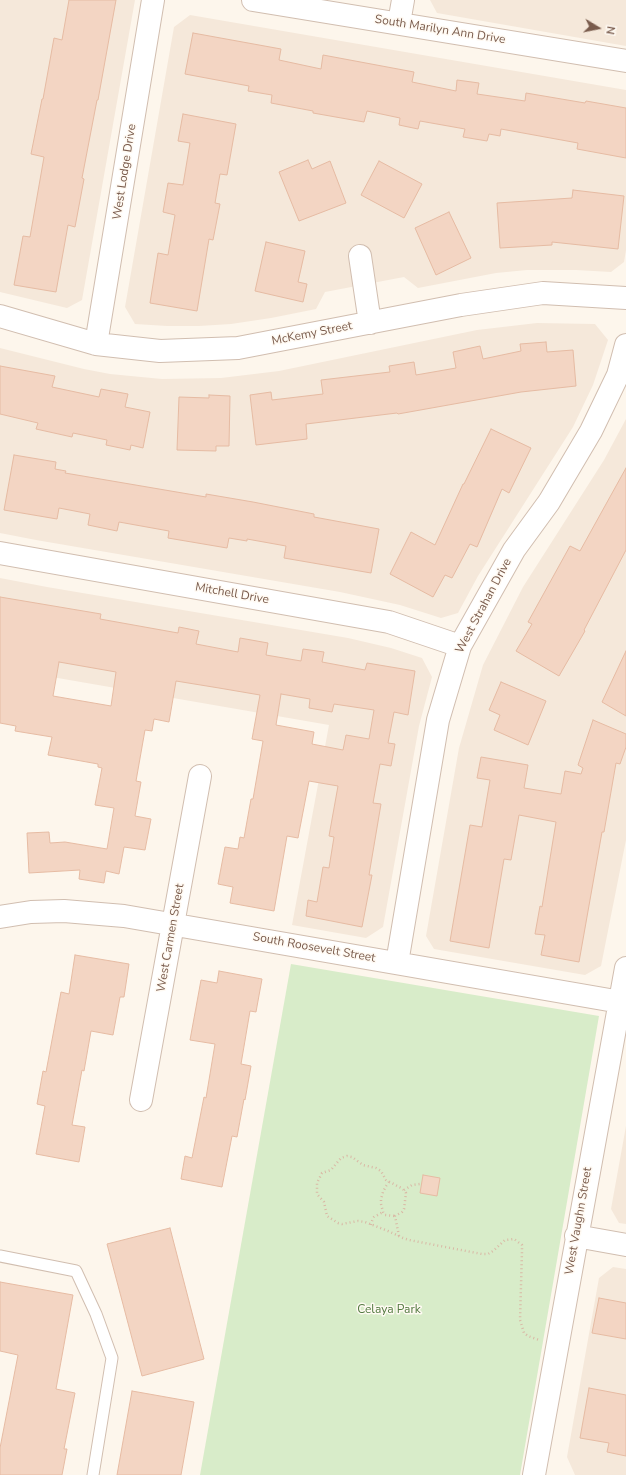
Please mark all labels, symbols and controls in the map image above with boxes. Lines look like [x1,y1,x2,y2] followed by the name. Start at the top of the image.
[578,8,618,48] north arrow
[374,13,506,47] street label: South Marilyn Ann Drive
[602,25,618,36] text: N
[110,123,140,221] street label: West Lodge Drive
[270,319,354,349] street label: McKemy Street
[453,556,515,656] street label: West Strahan Drive
[194,580,270,608] street label: Mitchell Drive
[154,883,188,993] street label: West Carmen Street
[252,930,376,966] street label: South Roosevelt Street
[562,1166,596,1276] street label: West Vaughn Street
[357,1303,421,1317] park label: Celaya Park

